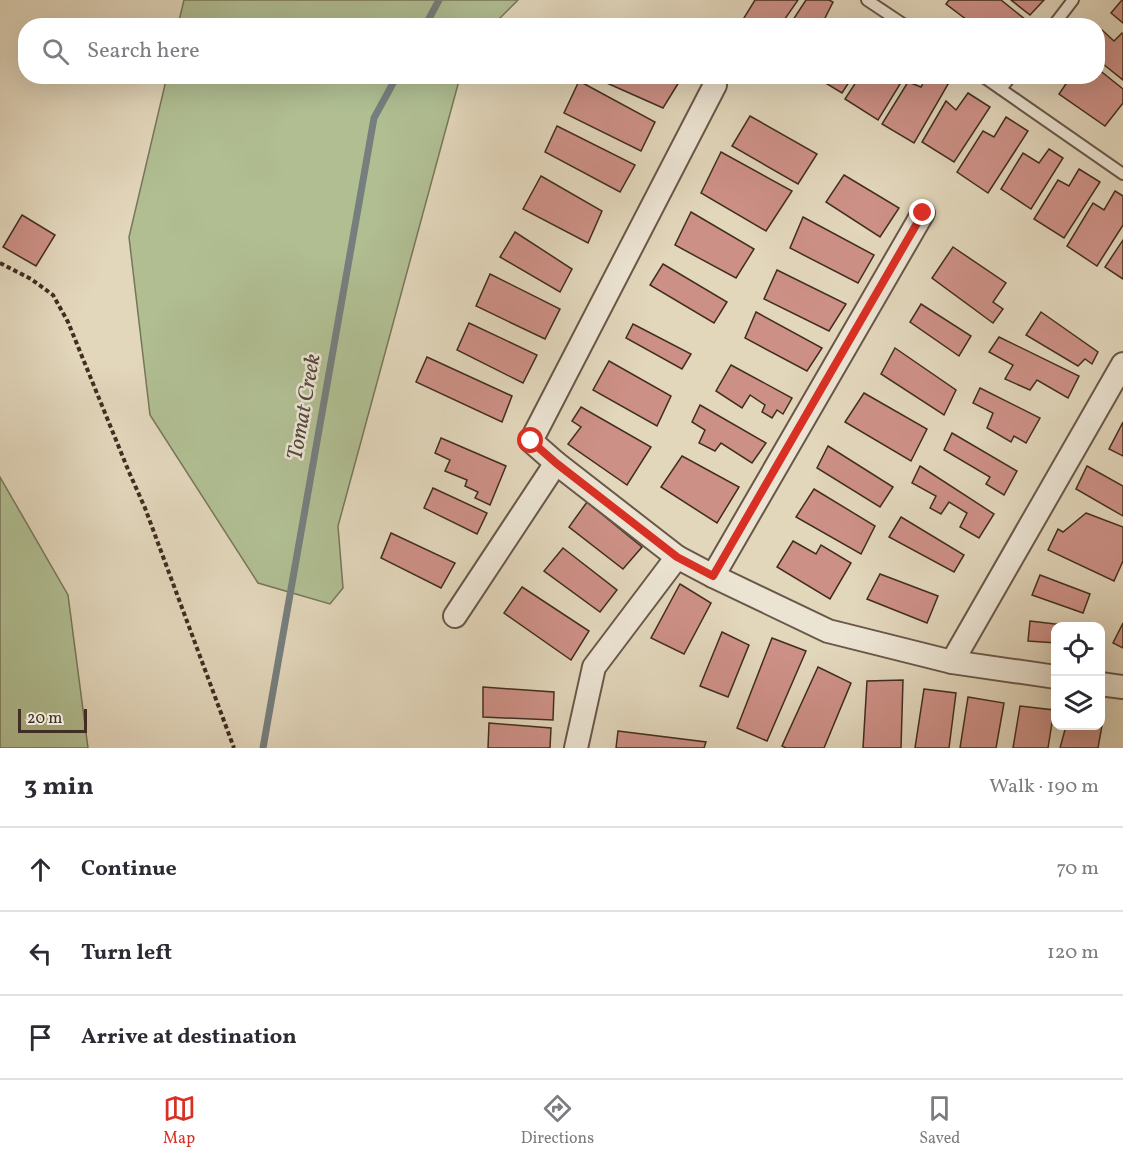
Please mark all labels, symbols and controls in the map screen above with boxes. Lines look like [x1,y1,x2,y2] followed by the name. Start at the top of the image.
[18,18,1105,84] search box
[39,35,72,68] icon: search
[87,36,200,67] text: Search here
[909,199,935,225] route end
[280,352,330,462] water label: Tomat Creek
[517,427,543,453] route start
[1051,622,1105,730] map controls
[1051,622,1105,676] button: locate
[1051,676,1105,730] button: layers
[18,706,87,734] scale bar
[27,708,62,730] text: 20 m
[24,769,94,805] text: 3 min
[989,773,1099,801] text: Walk · 190 m
[24,853,57,886] icon: ahead
[81,854,177,885] text: Continue
[1056,855,1099,883] text: 70 m
[24,937,57,970] icon: left
[81,938,172,969] text: Turn left
[1047,939,1099,967] text: 120 m
[24,1021,57,1054] icon: arrive
[81,1022,297,1053] text: Arrive at destination
[163,1092,196,1150] tab: Map
[521,1092,594,1150] tab: Directions
[919,1092,960,1150] tab: Saved

